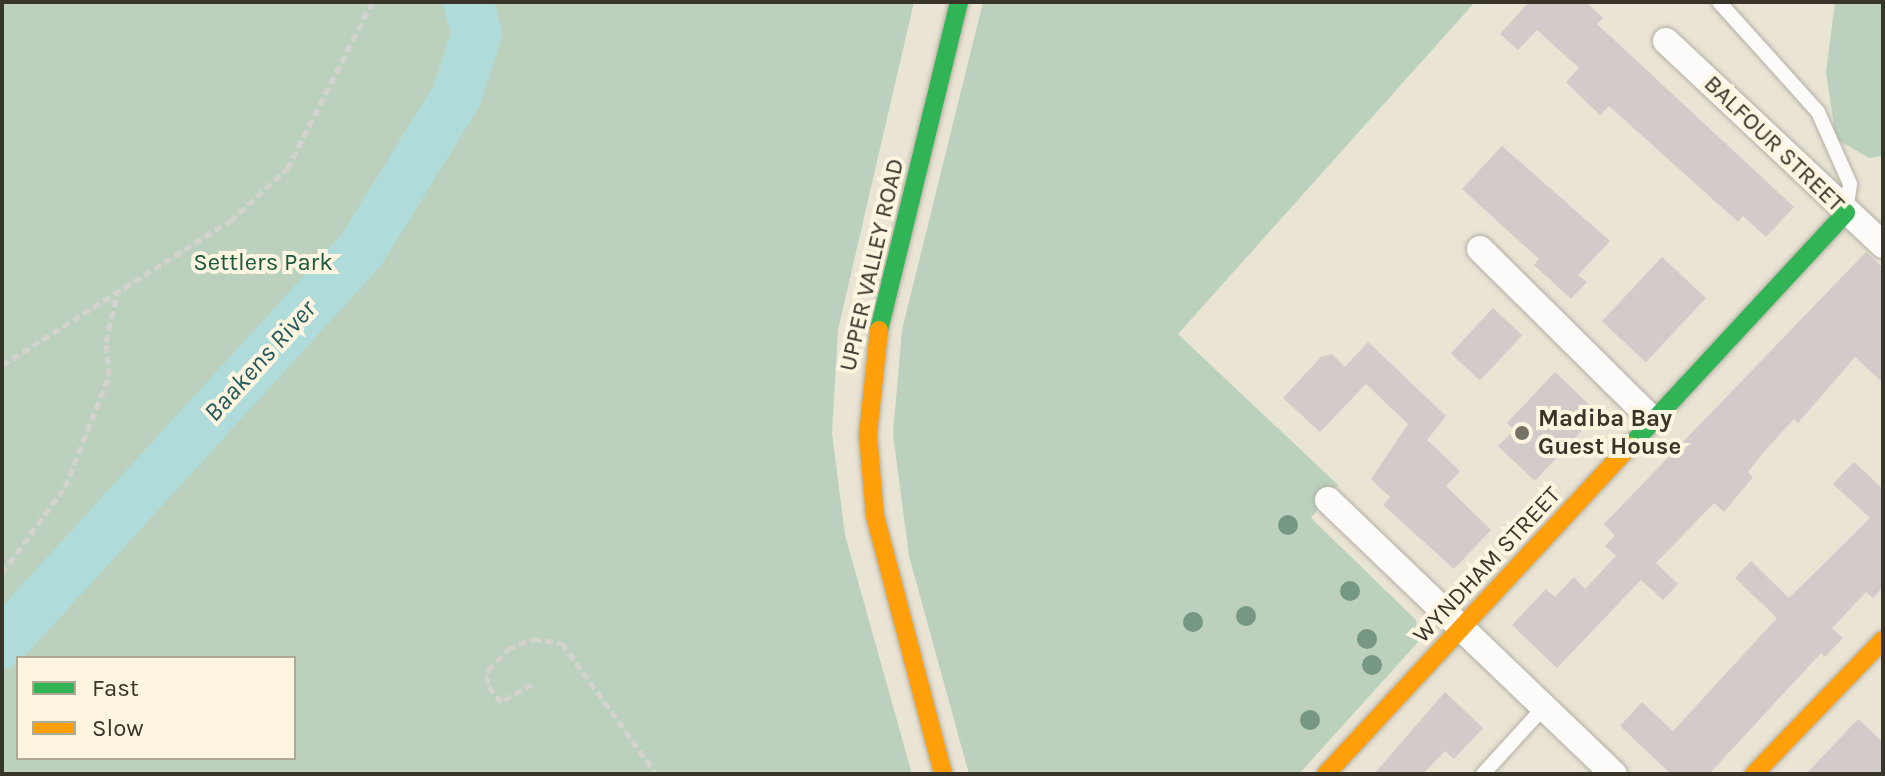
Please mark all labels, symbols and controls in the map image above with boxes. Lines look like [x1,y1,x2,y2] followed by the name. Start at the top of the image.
[1698,70,1850,218] street label: BALFOUR STREET
[834,156,910,374] street label: UPPER VALLEY ROAD
[193,249,333,277] park label: Settlers Park
[198,294,322,428] water label: Baakens River
[1538,405,1681,461] place label: Madiba Bay Guest House
[1513,424,1531,442] marker: Madiba Bay Guest House
[1407,481,1567,649] street label: WYNDHAM STREET
[16,656,296,760] legend
[92,674,139,702] text: Fast
[92,714,144,742] text: Slow

